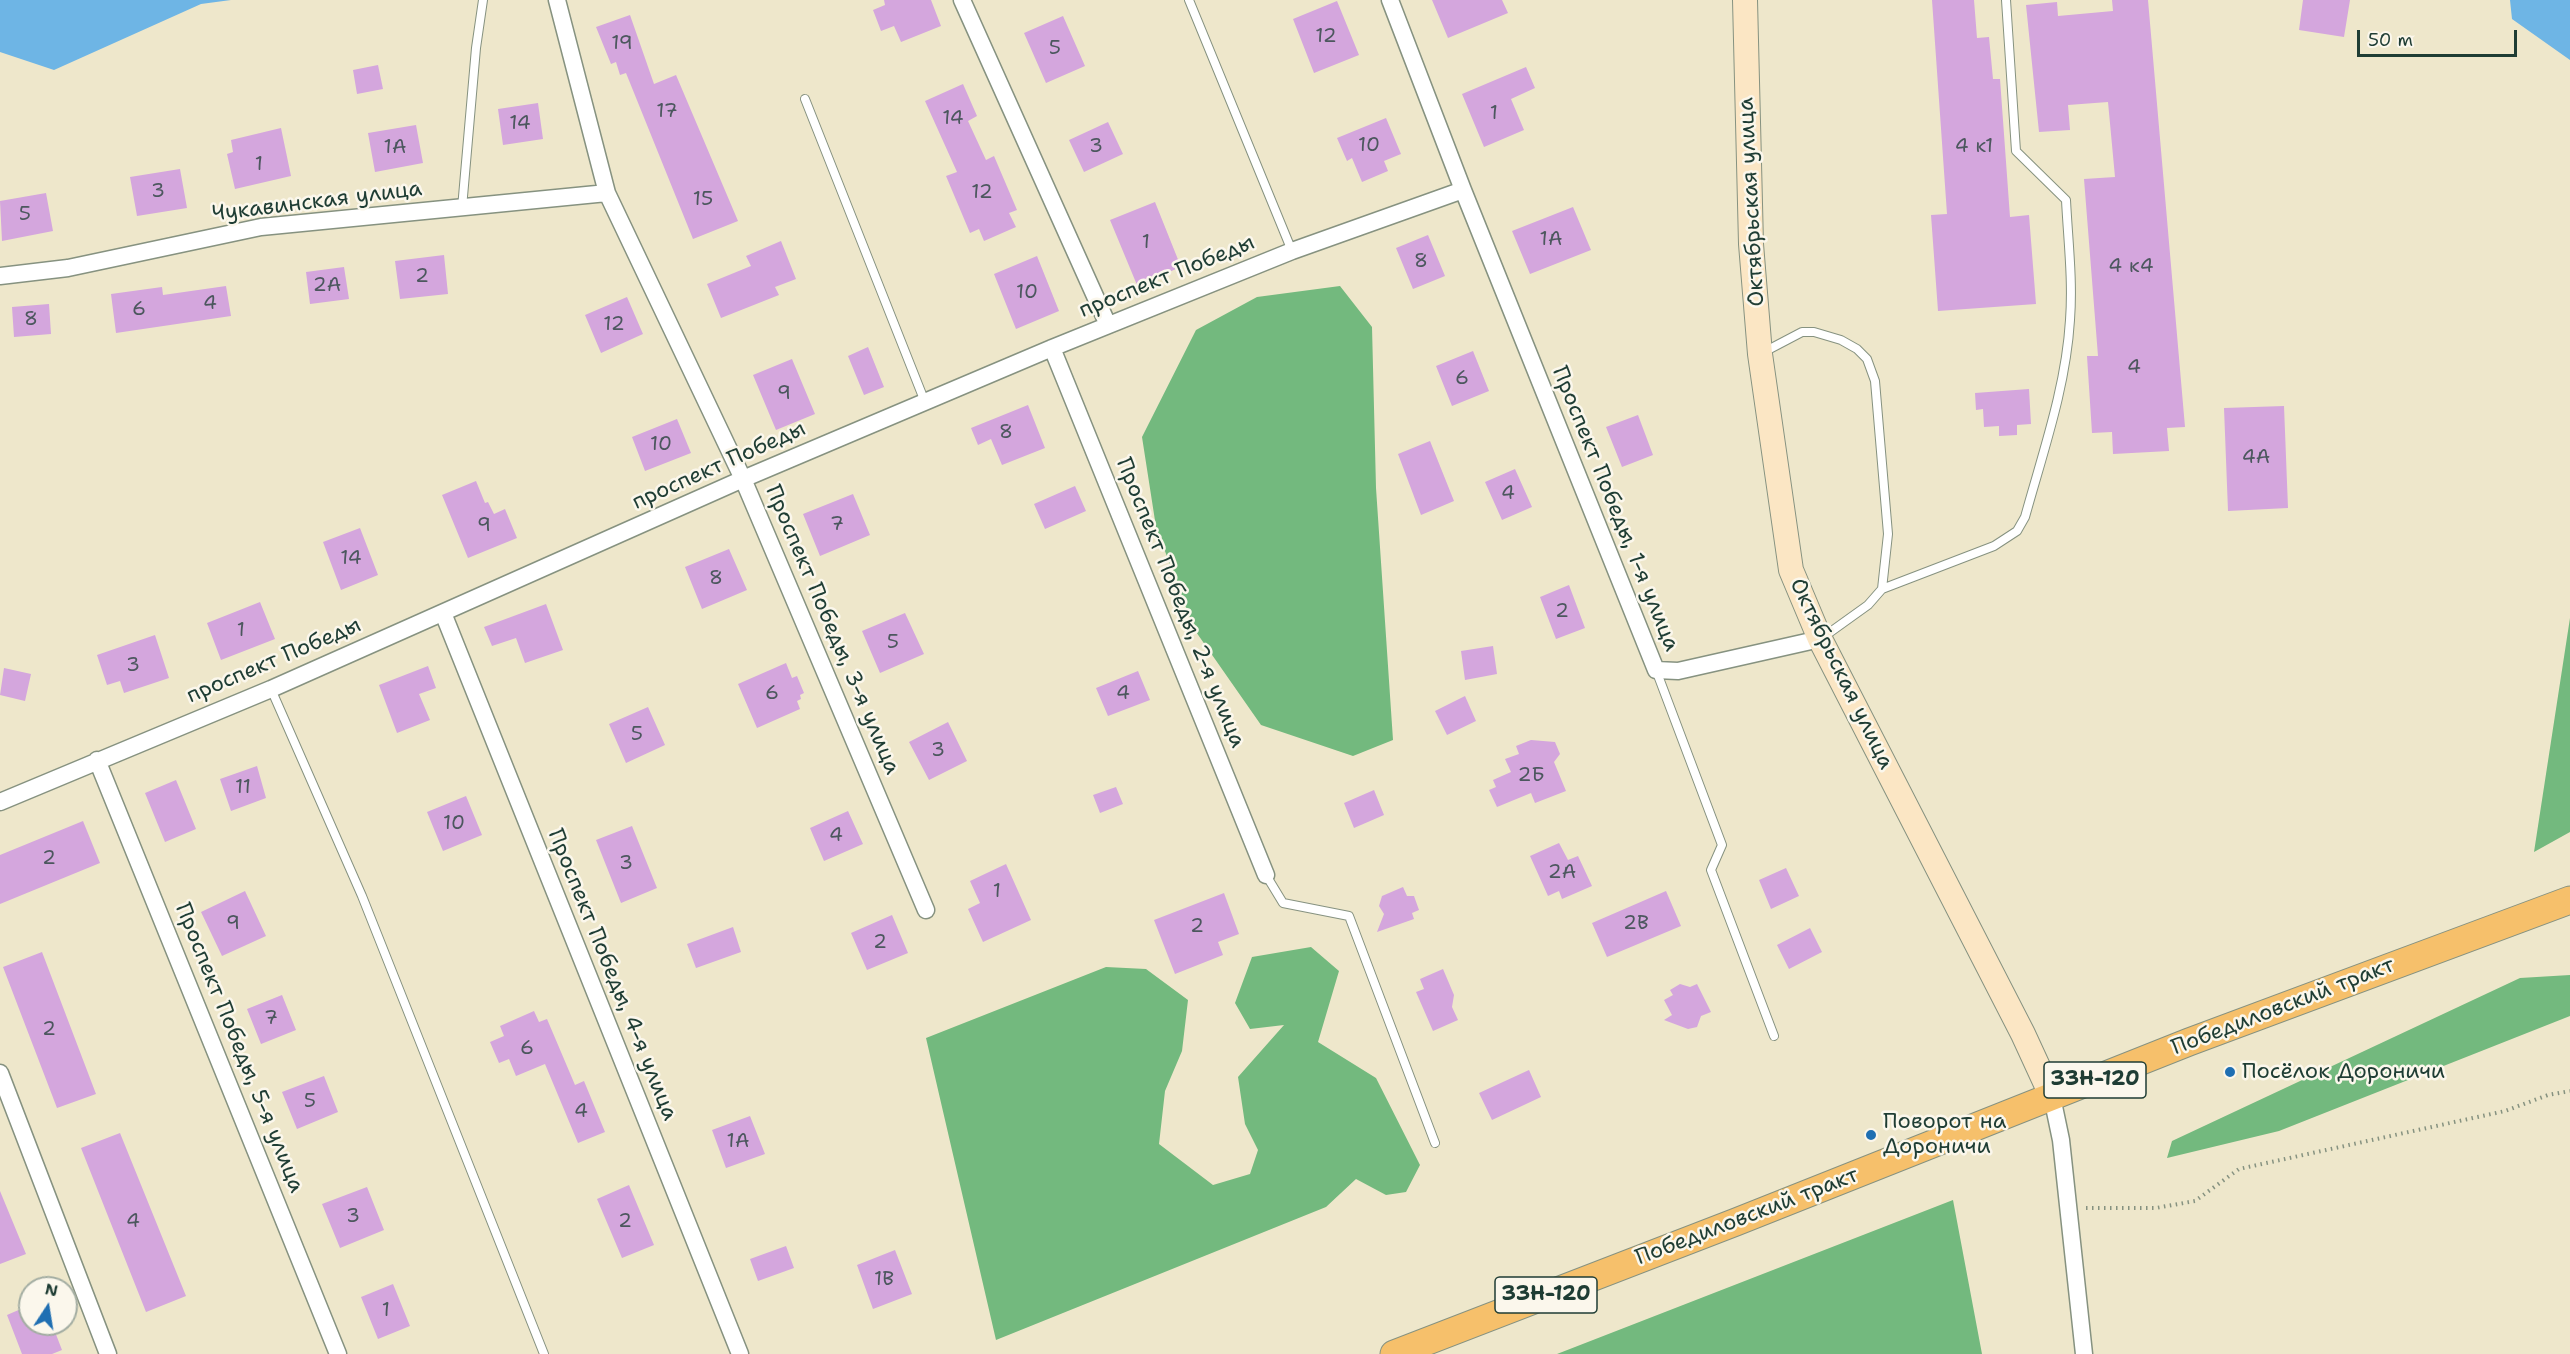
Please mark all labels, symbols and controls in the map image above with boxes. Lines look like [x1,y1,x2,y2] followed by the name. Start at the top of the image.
[2360,18,2520,56] scale bar
[1315,25,1337,49] house number: 12
[2368,28,2413,52] text: 50 m
[611,32,633,56] house number: 19
[1049,37,1061,61] house number: 5
[1733,97,1771,307] street label: Октябрьская улица
[656,100,678,124] house number: 17
[1490,102,1498,126] house number: 1
[942,107,964,131] house number: 14
[509,112,531,136] house number: 14
[1358,134,1380,158] house number: 10
[1089,135,1103,159] house number: 3
[1955,135,1993,159] house number: 4 к1
[384,136,406,160] house number: 1А
[255,153,263,177] house number: 1
[210,176,424,228] street label: Чукавинская улица
[151,180,165,204] house number: 3
[971,181,993,205] house number: 12
[693,188,713,212] house number: 15
[19,203,31,227] house number: 5
[1540,228,1562,252] house number: 1А
[1075,230,1259,324] street label: проспект Победы
[1142,231,1150,255] house number: 1
[1414,250,1428,274] house number: 8
[2108,255,2154,279] house number: 4 к4
[415,265,429,289] house number: 2
[313,274,341,298] house number: 2А
[1016,281,1038,305] house number: 10
[203,292,217,316] house number: 4
[132,298,146,322] house number: 6
[24,308,38,332] house number: 8
[603,313,625,337] house number: 12
[2127,356,2141,380] house number: 4
[1546,363,1684,655] street label: Проспект Победы, 1-я улица
[1455,367,1469,391] house number: 6
[777,382,791,406] house number: 9
[628,416,810,516] street label: проспект Победы
[999,421,1013,445] house number: 8
[650,433,672,457] house number: 10
[2242,446,2270,470] house number: 4А
[1110,454,1250,752] street label: Проспект Победы, 2-я улица
[759,481,905,779] street label: Проспект Победы, 3-я улица
[1501,482,1515,506] house number: 4
[830,513,844,537] house number: 7
[477,514,491,538] house number: 9
[340,547,362,571] house number: 14
[709,567,723,591] house number: 8
[1783,574,1899,774] street label: Октябрьская улица
[1555,600,1569,624] house number: 2
[183,612,365,710] street label: проспект Победы
[237,619,245,643] house number: 1
[887,631,899,655] house number: 5
[126,654,140,678] house number: 3
[765,682,779,706] house number: 6
[1116,682,1130,706] house number: 4
[631,723,643,747] house number: 5
[931,739,945,763] house number: 3
[1517,764,1545,788] house number: 2Б
[235,776,251,800] house number: 11
[443,812,465,836] house number: 10
[829,824,843,848] house number: 4
[541,825,683,1125] street label: Проспект Победы, 4-я улица
[42,847,56,871] house number: 2
[619,852,633,876] house number: 3
[1548,861,1576,885] house number: 2А
[993,880,1001,904] house number: 1
[169,899,309,1197] street label: Проспект Победы, 5-я улица
[226,912,240,936] house number: 9
[1623,912,1649,936] house number: 2В
[1190,915,1204,939] house number: 2
[873,931,887,955] house number: 2
[2168,952,2398,1062] street label: Победиловский тракт
[264,1007,278,1031] house number: 7
[42,1018,56,1042] house number: 2
[520,1037,534,1061] house number: 6
[2242,1059,2445,1085] place label: Посёлок Дороничи
[2044,1062,2146,1098] road number: 33Н-120
[2223,1065,2237,1079] marker: Посёлок Дороничи
[304,1090,316,1114] house number: 5
[574,1100,588,1124] house number: 4
[1883,1109,2006,1160] place label: Поворот на Дороничи
[1864,1128,1878,1142] marker: Поворот на Дороничи
[727,1130,749,1154] house number: 1А
[1632,1162,1862,1272] street label: Победиловский тракт
[346,1205,360,1229] house number: 3
[126,1210,140,1234] house number: 4
[618,1210,632,1234] house number: 2
[874,1268,894,1292] house number: 1В
[18,1276,78,1336] north arrow
[1495,1277,1597,1313] road number: 33Н-120
[43,1278,60,1301] text: N
[382,1299,390,1323] house number: 1

